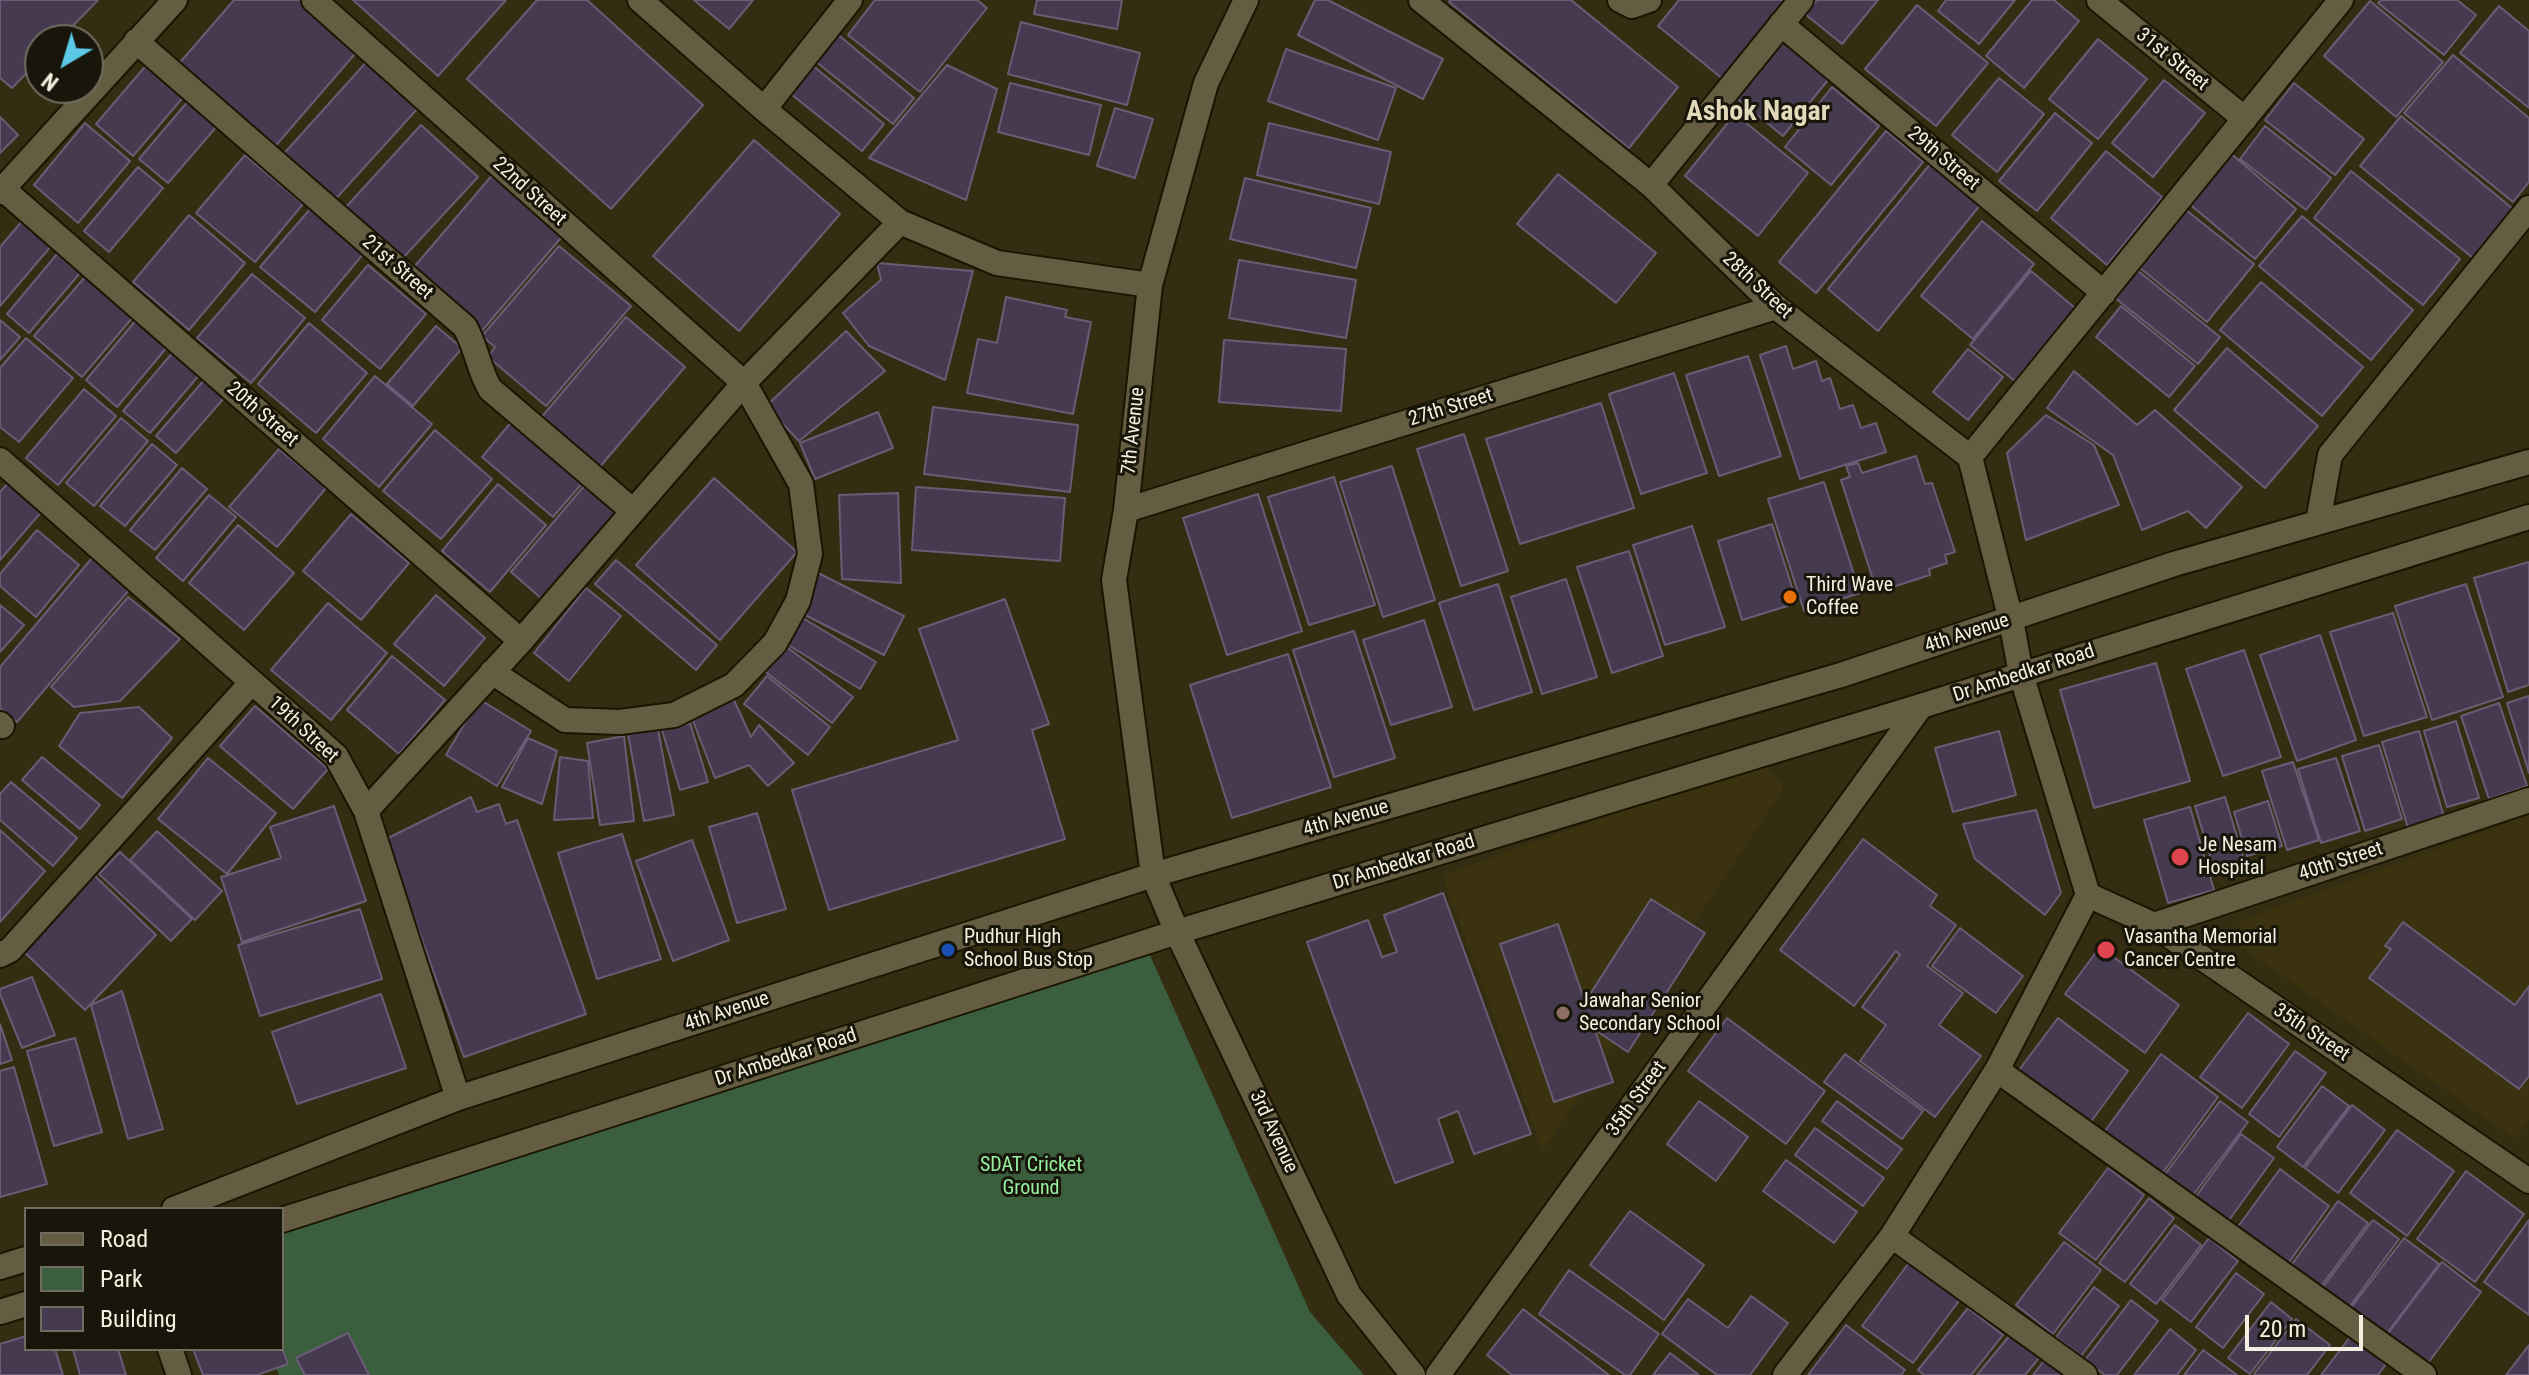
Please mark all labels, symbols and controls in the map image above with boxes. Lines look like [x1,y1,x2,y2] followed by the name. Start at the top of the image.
[24,24,104,104] north arrow
[2131,24,2213,96] street label: 31st Street
[37,68,63,96] text: N
[1686,96,1830,130] district label: Ashok Nagar
[1902,122,1984,196] street label: 29th Street
[487,153,571,231] street label: 22nd Street
[357,231,437,305] street label: 21st Street
[1717,248,1797,324] street label: 28th Street
[221,377,303,453] street label: 20th Street
[1406,384,1496,432] street label: 27th Street
[1117,386,1151,476] street label: 7th Avenue
[1806,574,1893,621] place label: Third Wave Coffee
[1781,588,1799,606] marker: Third Wave Coffee
[1922,609,2012,659] street label: 4th Avenue
[1950,640,2098,708] street label: Dr Ambedkar Road
[263,692,343,768] street label: 19th Street
[1301,795,1391,843] street label: 4th Avenue
[1330,830,1478,896] street label: Dr Ambedkar Road
[2198,834,2277,881] place label: Je Nesam Hospital
[2296,837,2386,887] street label: 40th Street
[2169,846,2191,868] marker: Je Nesam Hospital
[964,926,1093,973] place label: Pudhur High School Bus Stop
[2124,926,2277,973] place label: Vasantha Memorial Cancer Centre
[2095,939,2117,961] marker: Vasantha Memorial Cancer Centre
[939,941,957,959] marker: Pudhur High School Bus Stop
[682,987,772,1037] street label: 4th Avenue
[1579,990,1720,1037] place label: Jawahar Senior Secondary School
[2268,999,2354,1067] street label: 35th Street
[1554,1004,1572,1022] marker: Jawahar Senior Secondary School
[712,1024,860,1092] street label: Dr Ambedkar Road
[1602,1057,1672,1141] street label: 35th Street
[1244,1087,1302,1177] street label: 3rd Avenue
[980,1154,1082,1201] park label: SDAT Cricket Ground
[24,1207,284,1351] legend
[100,1225,148,1253] text: Road
[100,1265,143,1293] text: Park
[2249,1299,2367,1349] scale bar
[100,1305,177,1333] text: Building
[2259,1315,2306,1343] text: 20 m

